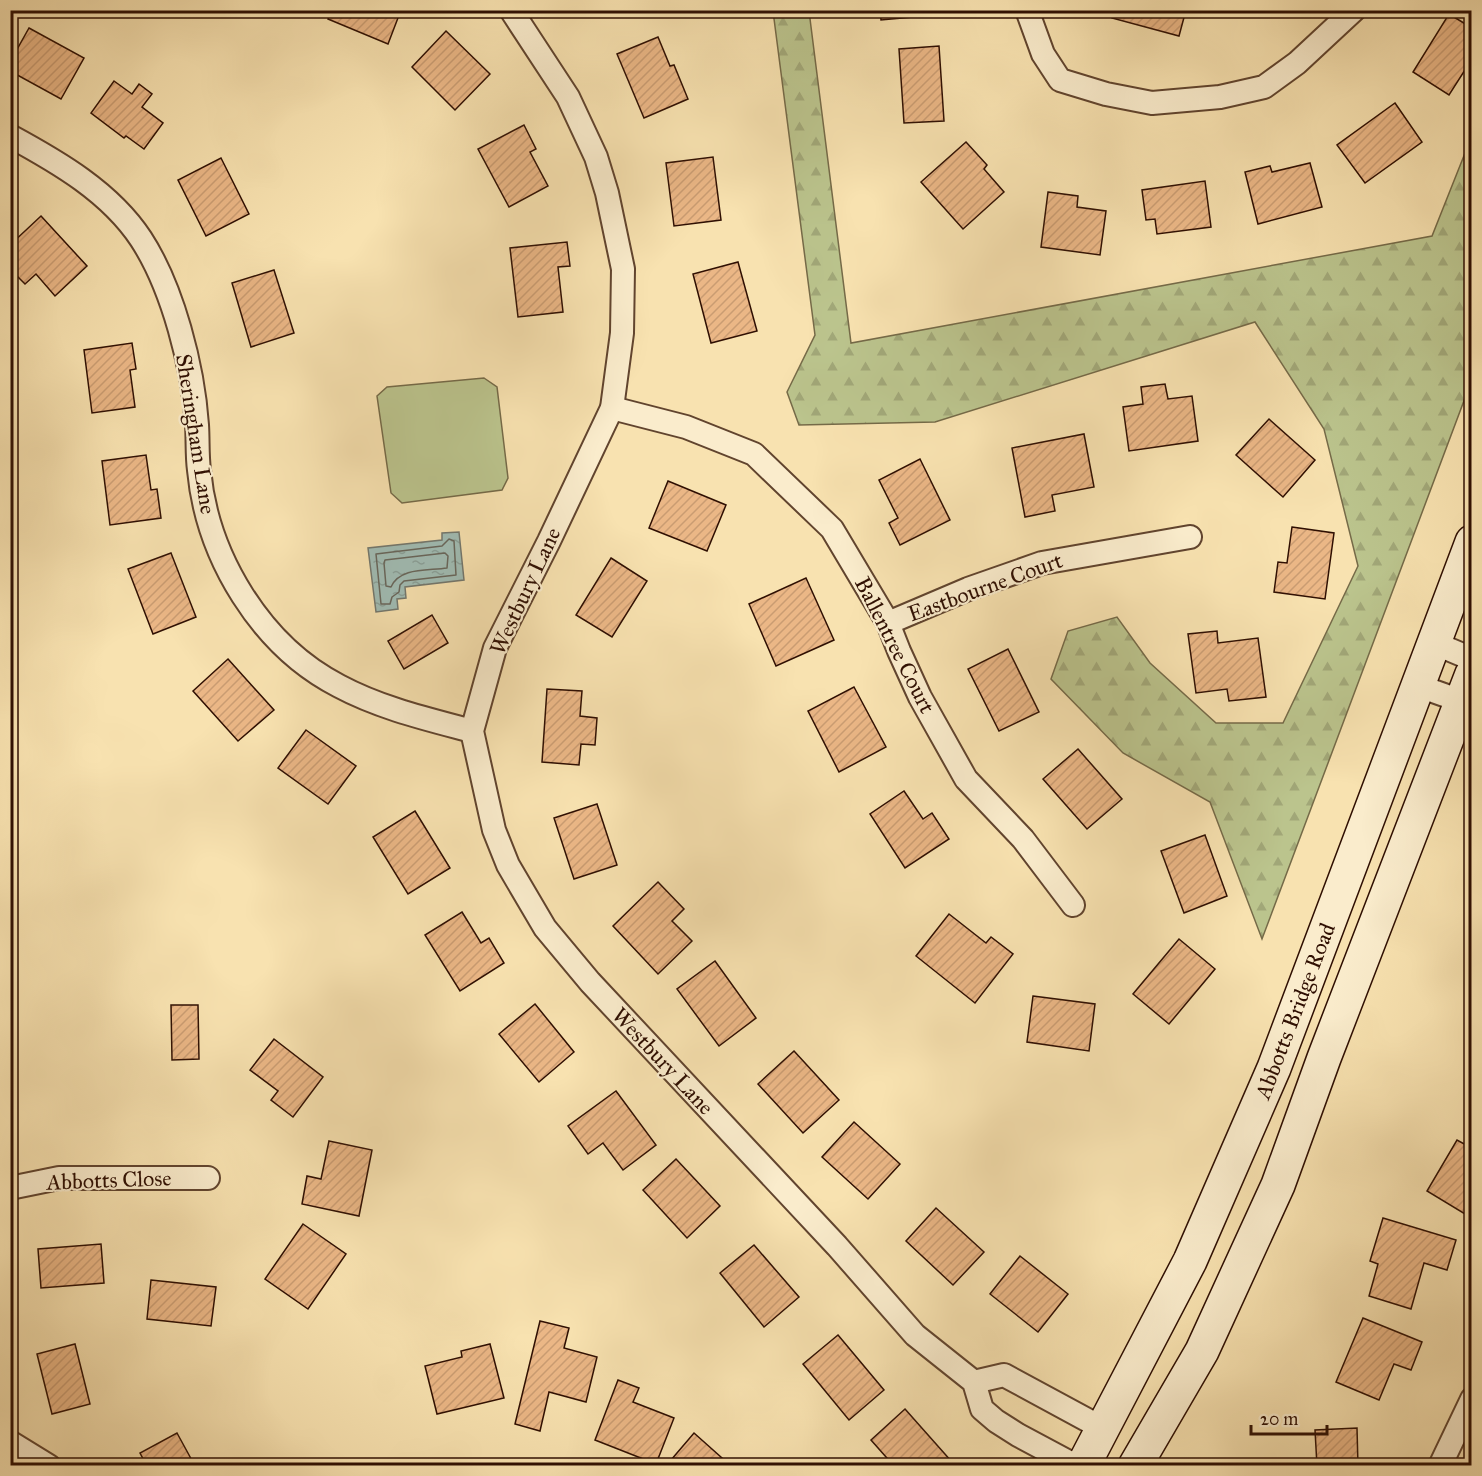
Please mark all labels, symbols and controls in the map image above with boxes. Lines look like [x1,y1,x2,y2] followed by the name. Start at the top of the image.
[170,352,222,516] street label: Sheringham Lane
[484,523,566,659] street label: Westbury Lane
[904,546,1066,627] street label: Eastbourne Court
[849,572,941,718] street label: Ballentree Court
[1249,919,1341,1104] street label: Abbotts Bridge Road
[606,1002,720,1120] street label: Westbury Lane
[45,1164,172,1196] street label: Abbotts Close
[1251,1398,1328,1436] scale bar
[1260,1408,1298,1430] text: 20 m

